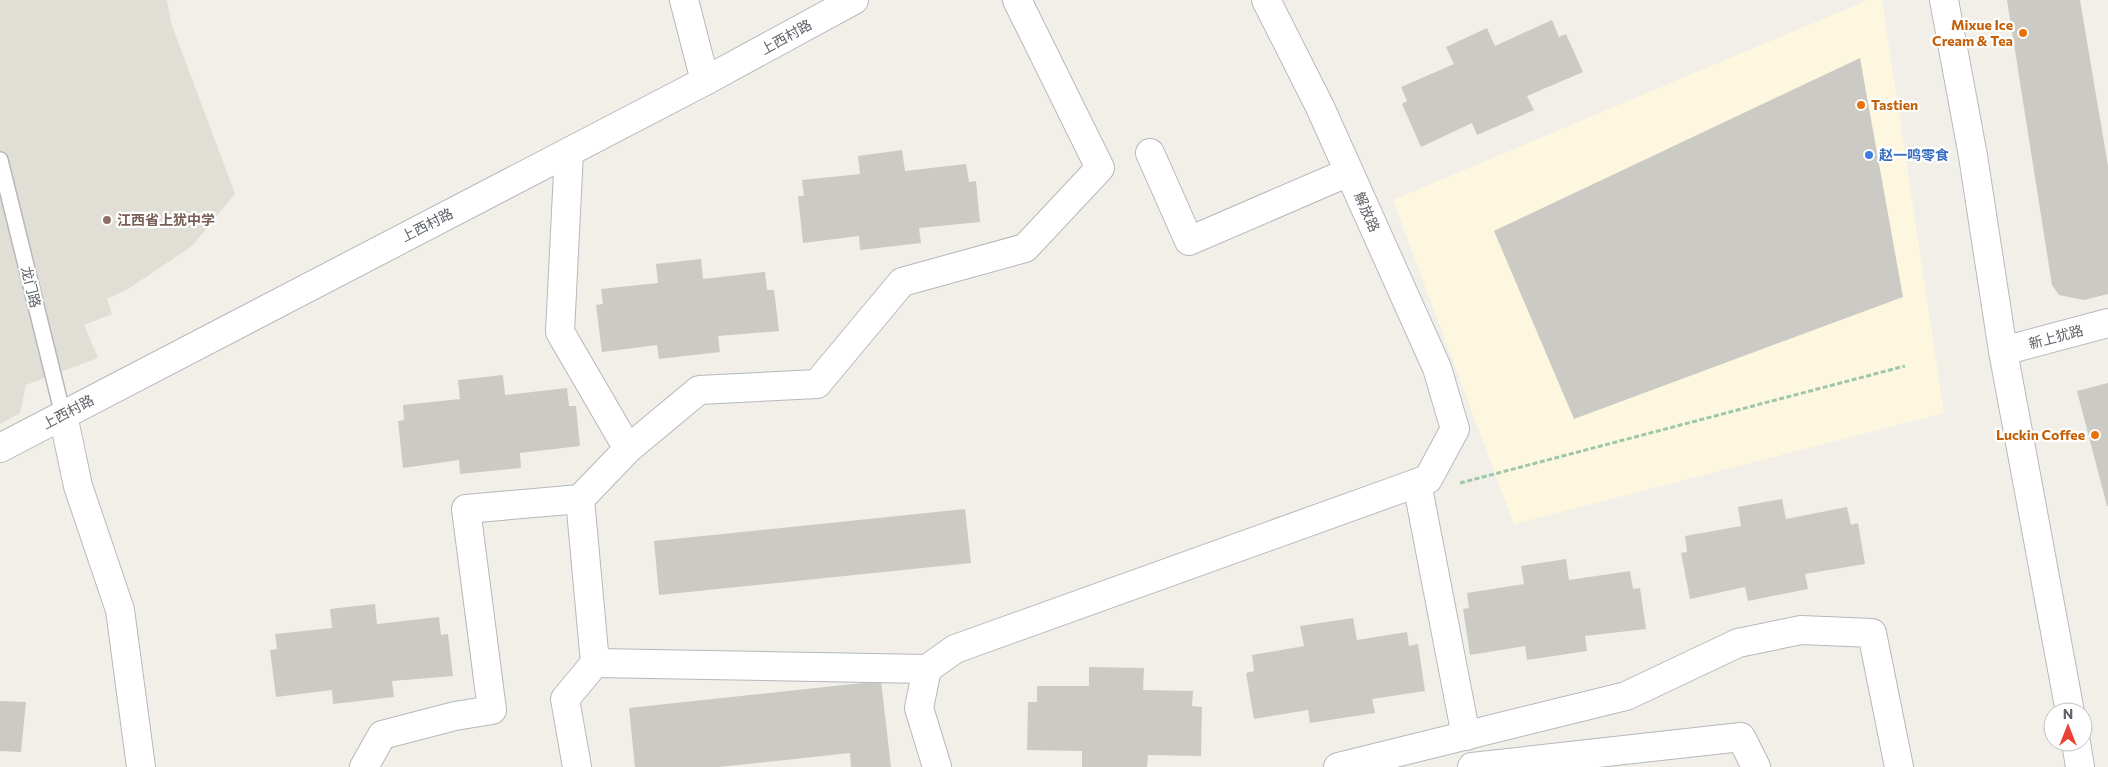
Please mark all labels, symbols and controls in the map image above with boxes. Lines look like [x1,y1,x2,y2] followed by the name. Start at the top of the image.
[757,16,814,58] street label: 上西村路
[1932,16,2013,49] place label: Mixue Ice Cream & Tea
[2017,27,2029,39] marker: Mixue Ice Cream & Tea
[1871,96,1918,113] place label: Tastien
[1855,99,1867,111] marker: Tastien
[1879,146,1949,163] place label: 赵一鸣零食
[1863,149,1875,161] marker: 赵一鸣零食
[1351,189,1384,234] street label: 解放路
[398,204,456,245] street label: 上西村路
[117,211,215,228] place label: 江西省上犹中学
[101,214,113,226] marker: 江西省上犹中学
[18,264,45,309] street label: 龙门路
[2027,321,2085,352] street label: 新上犹路
[39,391,96,432] street label: 上西村路
[1996,426,2085,443] place label: Luckin Coffee
[2089,429,2101,441] marker: Luckin Coffee
[2043,702,2093,752] north arrow
[2063,705,2073,722] text: N

